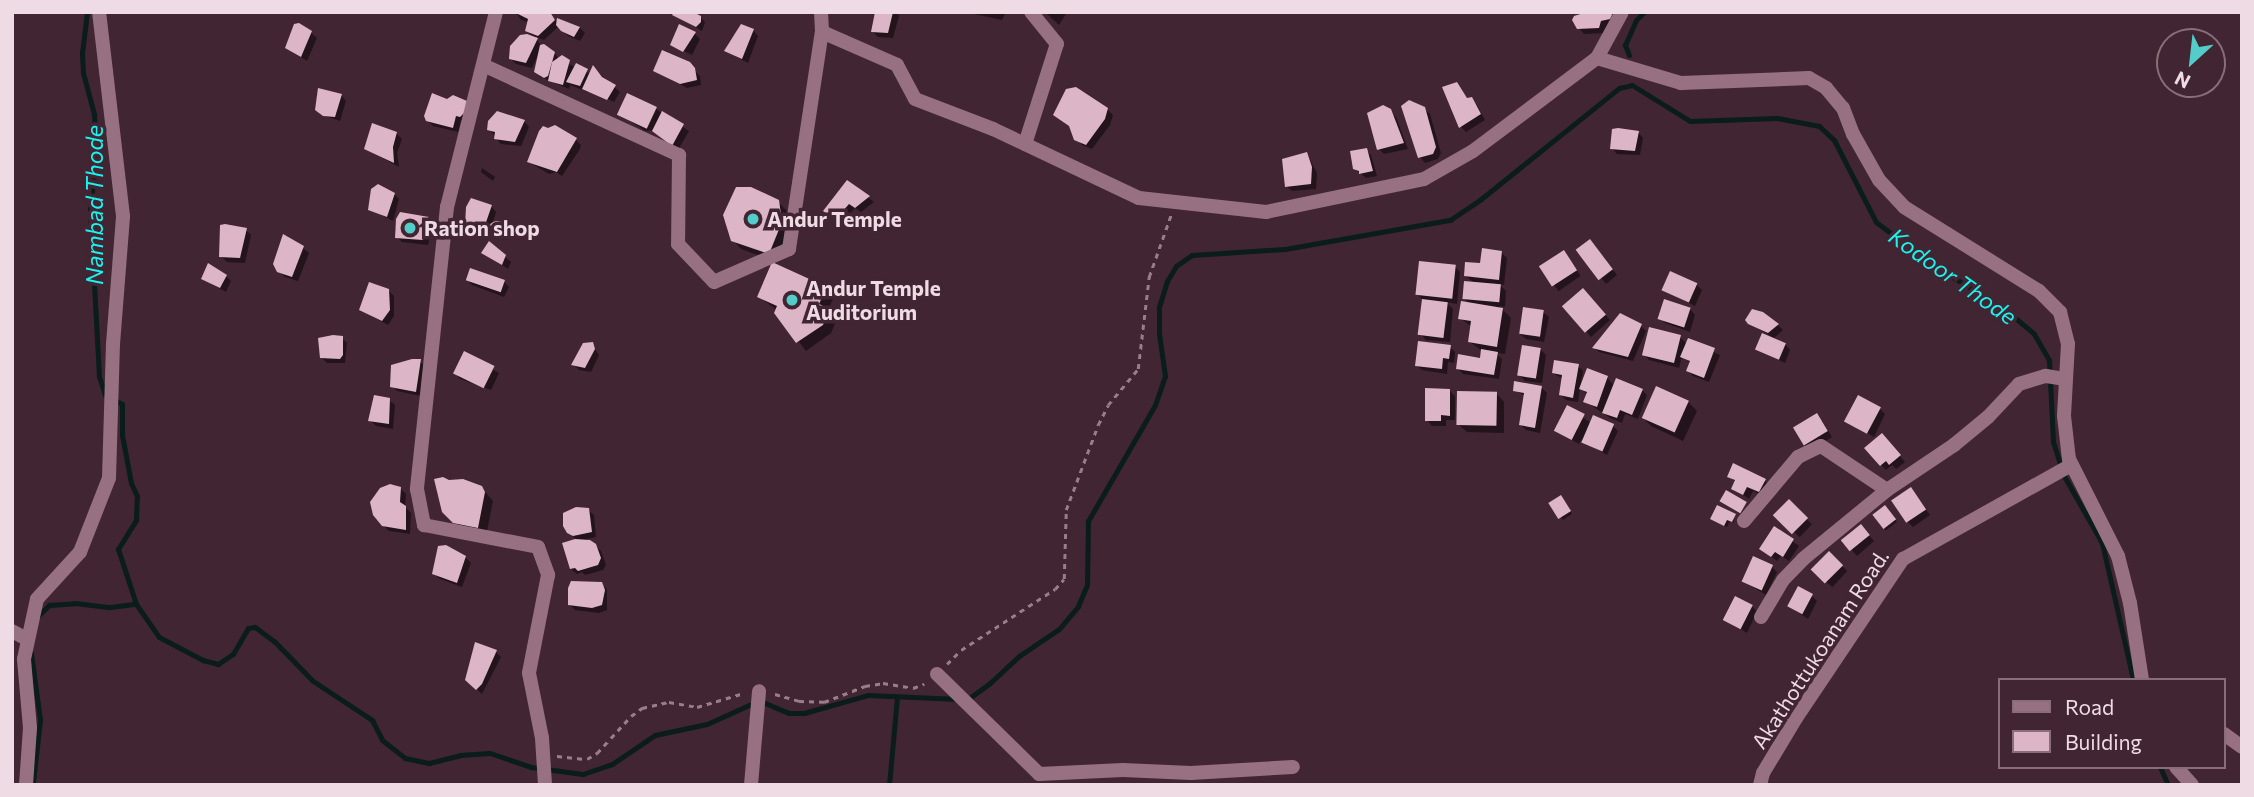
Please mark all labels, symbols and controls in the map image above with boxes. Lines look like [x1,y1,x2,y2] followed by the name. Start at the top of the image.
[2156,28,2226,98] north arrow
[2171,67,2194,94] text: N
[80,125,108,285] water label: Nambad Thode
[767,206,902,232] place label: Andur Temple
[745,211,761,227] marker: Andur Temple
[424,215,540,241] place label: Ration shop
[402,220,418,236] marker: Ration shop
[1884,222,2022,330] water label: Kodoor Thode
[806,275,941,325] place label: Andur Temple Auditorium
[784,292,800,308] marker: Andur Temple Auditorium
[1746,545,1894,753] street label: Akathottukoanam Road.
[1998,678,2226,769] legend
[2065,694,2114,719] text: Road
[2065,729,2142,754] text: Building

